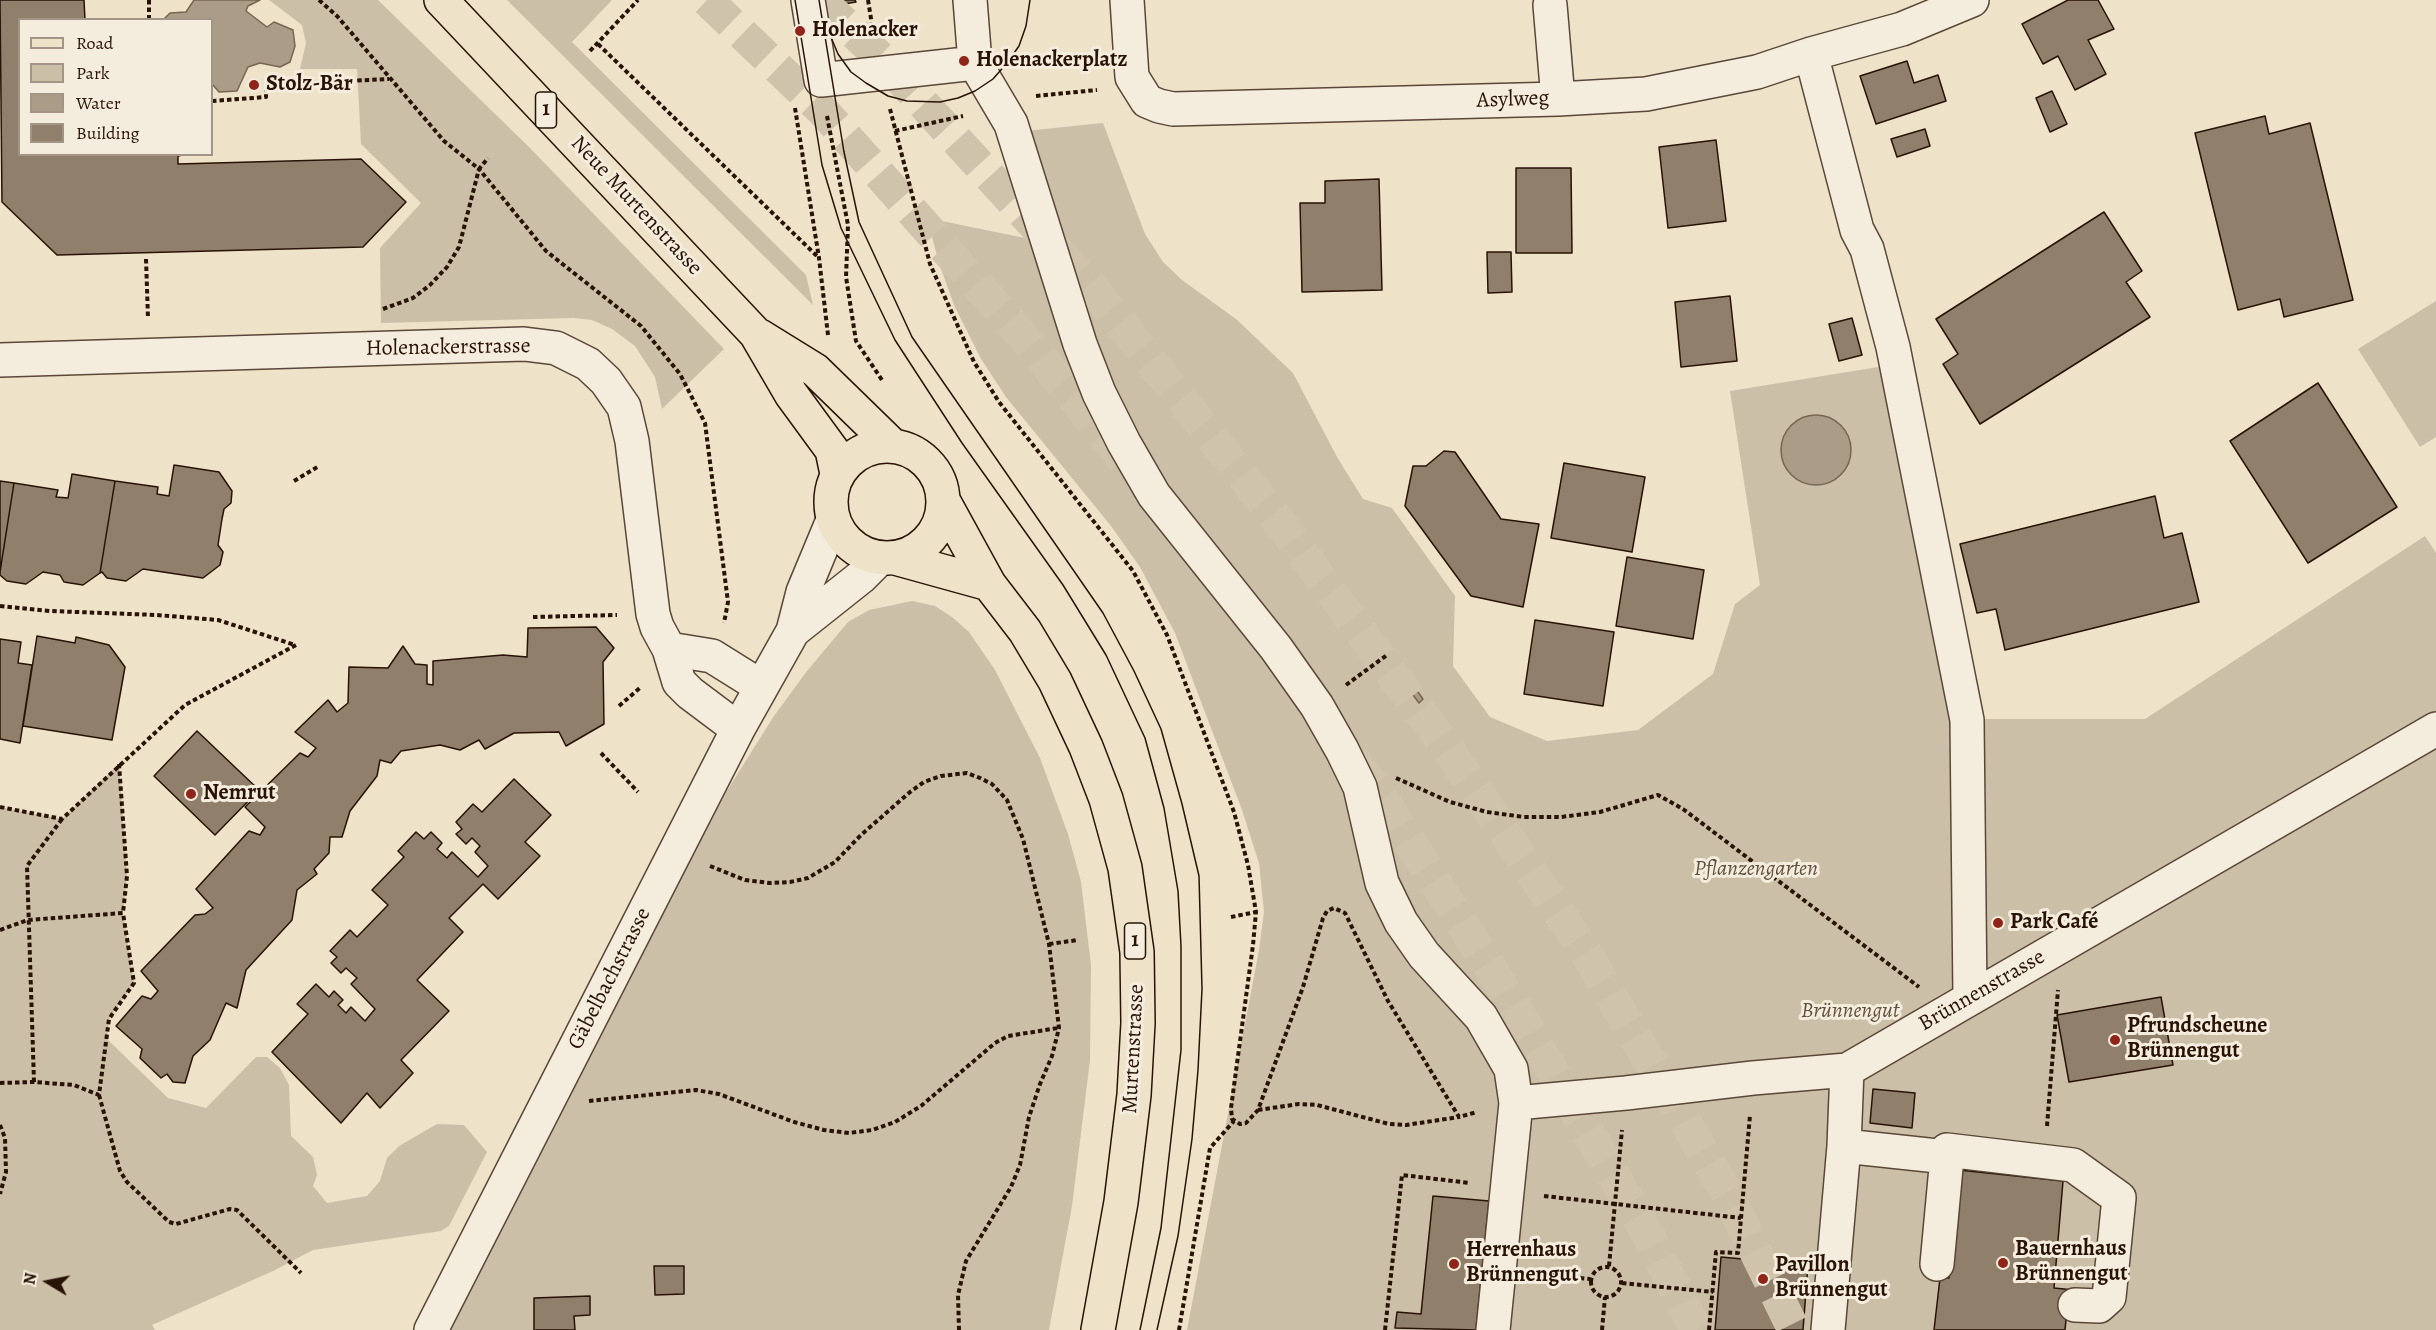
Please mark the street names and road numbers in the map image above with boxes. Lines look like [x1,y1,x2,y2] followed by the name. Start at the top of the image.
[1476,86,1550,114] street label: Asylweg
[536,92,556,128] road number: 1
[565,131,707,281] street label: Neue Murtenstrasse
[365,333,531,363] street label: Holenackerstrasse
[563,904,657,1054] street label: Gäbelbachstrasse
[1124,923,1146,959] road number: 1
[1914,944,2050,1038] street label: Brünnenstrasse
[1117,983,1151,1115] street label: Murtenstrasse

